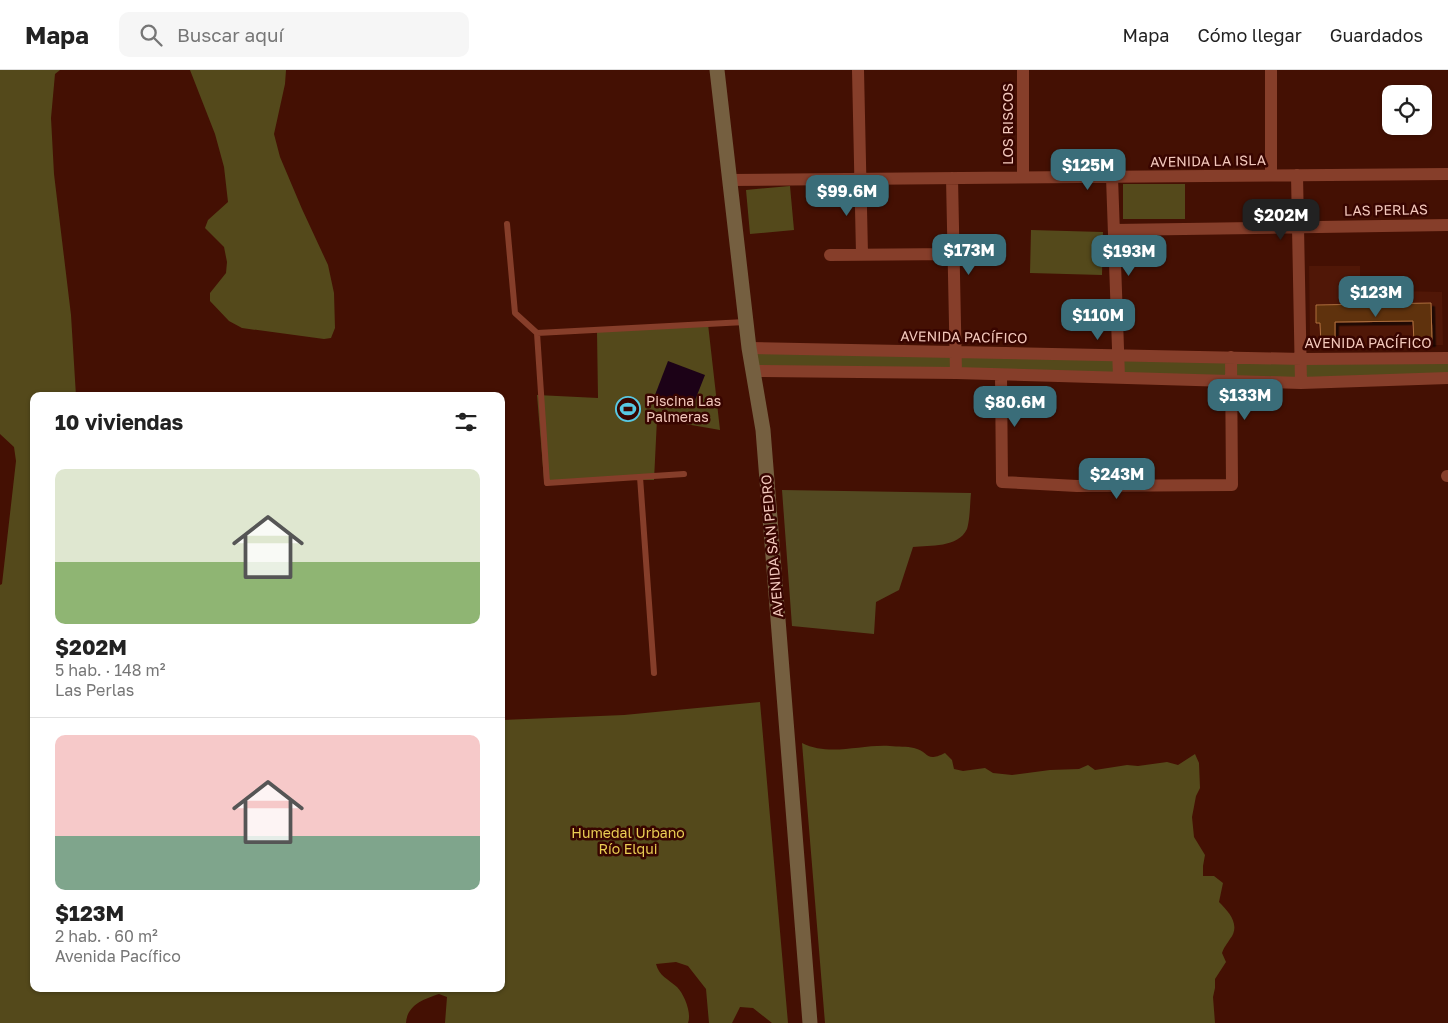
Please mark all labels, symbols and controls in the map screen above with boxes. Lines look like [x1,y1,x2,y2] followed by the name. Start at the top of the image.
[119,12,469,57] search box
[25,20,89,49] text: Mapa
[137,21,165,49] icon: search
[177,23,284,46] text: Buscar aquí
[1123,24,1169,46] text: Mapa
[1197,24,1302,46] text: Cómo llegar
[1330,24,1423,46] text: Guardados
[999,83,1016,165] street label: LOS RISCOS
[1382,85,1432,135] map controls
[1382,85,1432,135] button: locate
[1053,148,1123,191] pin: $125M
[1150,151,1267,170] street label: AVENIDA LA ISLA
[1062,155,1114,175] text: $125M
[806,174,888,217] pin: $99.6M
[817,181,877,201] text: $99.6M
[1246,198,1316,241] pin: $202M
[1344,200,1428,219] street label: LAS PERLAS
[1254,205,1308,225] text: $202M
[934,234,1004,276] pin: $173M
[1094,234,1164,277] pin: $193M
[943,240,995,260] text: $173M
[1102,241,1156,261] text: $193M
[1341,276,1411,318] pin: $123M
[1350,282,1402,302] text: $123M
[1063,298,1133,341] pin: $110M
[1072,305,1124,325] text: $110M
[900,327,1028,346] street label: AVENIDA PACÍFICO
[1304,334,1432,351] street label: AVENIDA PACÍFICO
[1210,378,1280,421] pin: $133M
[1219,385,1271,405] text: $133M
[974,386,1056,428] pin: $80.6M
[646,392,721,425] place label: Piscina Las Palmeras
[985,392,1045,412] text: $80.6M
[615,396,641,422] sports icon: Piscina Las Palmeras
[452,408,480,436] icon: filters
[55,409,183,435] text: 10 viviendas
[1082,458,1152,500] pin: $243M
[1090,464,1144,484] text: $243M
[757,474,786,618] street label: AVENIDA SAN PEDRO
[223,502,313,592] icon: home
[55,634,127,660] text: $202M
[55,660,165,680] text: 5 hab. · 148 m²
[55,680,134,700] text: Las Perlas
[223,767,313,857] icon: home
[571,824,685,857] park label: Humedal Urbano Río Elqui
[55,900,124,926] text: $123M
[55,926,158,946] text: 2 hab. · 60 m²
[55,946,181,966] text: Avenida Pacífico

